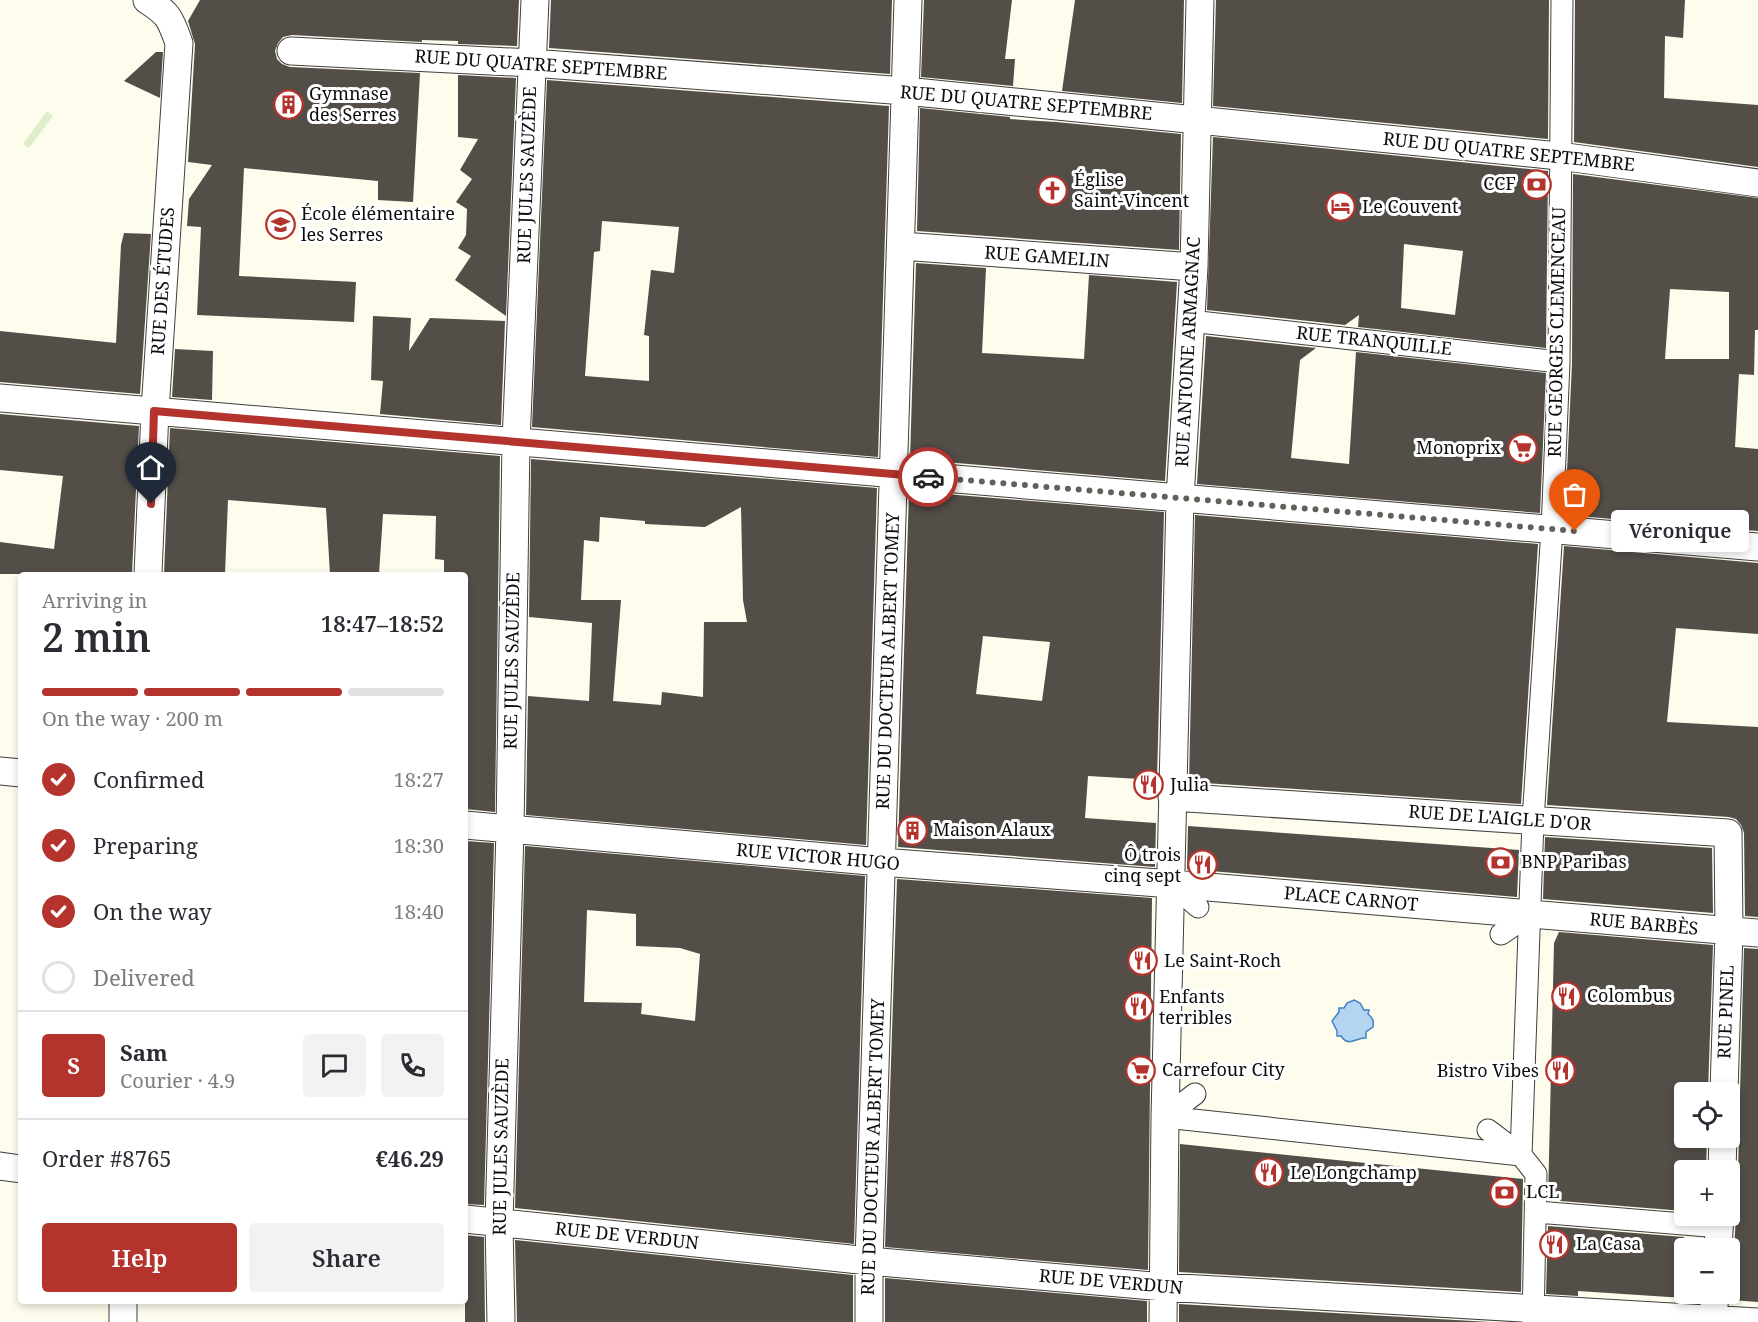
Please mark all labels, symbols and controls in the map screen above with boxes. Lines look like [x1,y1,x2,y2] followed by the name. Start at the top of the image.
[414,43,668,85] street label: RUE DU QUATRE SEPTEMBRE
[899,79,1153,125] street label: RUE DU QUATRE SEPTEMBRE
[309,81,397,126] place label: Gymnase des Serres
[511,86,541,264] street label: RUE JULES SAUZÈDE
[272,88,304,120] building icon: Gymnase des Serres
[1382,126,1636,176] street label: RUE DU QUATRE SEPTEMBRE
[1074,167,1189,212] place label: Église Saint-Vincent
[1521,168,1553,200] bank icon: CCF
[1483,171,1516,195] place label: CCF
[1037,174,1069,206] church icon: Église Saint-Vincent
[1325,191,1357,223] hotel icon: Le Couvent
[1362,194,1458,218] place label: Le Couvent
[301,201,455,246] place label: École élémentaire les Serres
[145,206,179,356] street label: RUE DES ÉTUDES
[1542,206,1570,458] street label: RUE GEORGES CLEMENCEAU
[264,208,296,240] school or university icon: École élémentaire les Serres
[1169,236,1205,468] street label: RUE ANTOINE ARMAGNAC
[984,240,1111,272] street label: RUE GAMELIN
[1295,320,1453,360] street label: RUE TRANQUILLE
[1506,432,1538,464] supermarket icon: Monoprix
[1416,435,1502,459] place label: Monoprix
[125,442,176,504] pin
[898,447,958,507] courier
[134,451,167,484] icon: home
[912,461,945,494] icon: car
[1549,469,1600,531] pin
[1558,478,1591,511] icon: bag
[1611,510,1749,552] callout: Véronique
[870,511,904,810] street label: RUE DU DOCTEUR ALBERT TOMEY
[1629,517,1731,544] text: Véronique
[497,572,525,750] street label: RUE JULES SAUZÈDE
[42,587,147,614] text: Arriving in
[321,608,444,638] text: 18:47–18:52
[42,610,151,663] text: 2 min
[42,705,223,732] text: On the way · 200 m
[42,763,75,796] icon: check
[93,764,204,794] text: Confirmed
[394,766,444,793] text: 18:27
[1133,769,1165,801] restaurant icon: Julia
[1169,772,1209,796] place label: Julia
[1408,799,1593,835] street label: RUE DE L'AIGLE D'OR
[896,814,928,846] building icon: Maison Alaux
[933,817,1051,841] place label: Maison Alaux
[42,829,75,862] icon: check
[93,830,198,860] text: Preparing
[394,832,444,859] text: 18:30
[735,837,901,875] street label: RUE VICTOR HUGO
[1104,842,1181,887] place label: Ô trois cinq sept
[1484,846,1516,878] bank icon: BNP Paribas
[1186,849,1218,881] restaurant icon: Ô trois cinq sept
[1521,849,1627,873] place label: BNP Paribas
[1283,880,1419,916] street label: PLACE CARNOT
[42,895,75,928] icon: check
[93,896,212,926] text: On the way
[394,898,444,925] text: 18:40
[1589,906,1699,940] street label: RUE BARBÈS
[1127,945,1159,977] restaurant icon: Le Saint-Roch
[1164,948,1281,972] place label: Le Saint-Roch
[93,962,195,992] text: Delivered
[1711,965,1739,1059] street label: RUE PINEL
[1550,980,1582,1012] restaurant icon: Colombus
[1587,983,1672,1007] place label: Colombus
[1159,984,1232,1029] place label: Enfants terribles
[1122,991,1154,1023] restaurant icon: Enfants terribles
[855,997,889,1296] street label: RUE DU DOCTEUR ALBERT TOMEY
[303,1034,366,1097] button: chat
[381,1034,444,1097] button: phone
[120,1037,168,1067] text: Sam
[67,1050,80,1080] text: S
[1125,1054,1157,1086] supermarket icon: Carrefour City
[1544,1055,1576,1087] restaurant icon: Bistro Vibes
[1162,1057,1286,1081] place label: Carrefour City
[486,1058,514,1236] street label: RUE JULES SAUZÈDE
[1437,1058,1539,1082] place label: Bistro Vibes
[120,1067,235,1094] text: Courier · 4.9
[1674,1082,1740,1304] map controls
[1674,1082,1740,1148] button: locate
[42,1143,172,1173] text: Order #8765
[376,1143,444,1173] text: €46.29
[1253,1157,1285,1189] restaurant icon: Le Longchamp
[1290,1160,1417,1184] place label: Le Longchamp
[1674,1160,1740,1226] button: +
[1489,1176,1521,1208] bank icon: LCL
[1526,1179,1559,1203] place label: LCL
[554,1216,700,1255] street label: RUE DE VERDUN
[42,1223,237,1292] button: Help
[249,1223,444,1292] button: Share
[1539,1228,1571,1260] restaurant icon: La Casa
[1576,1231,1641,1255] place label: La Casa
[1674,1238,1740,1304] button: −
[1038,1263,1184,1299] street label: RUE DE VERDUN

